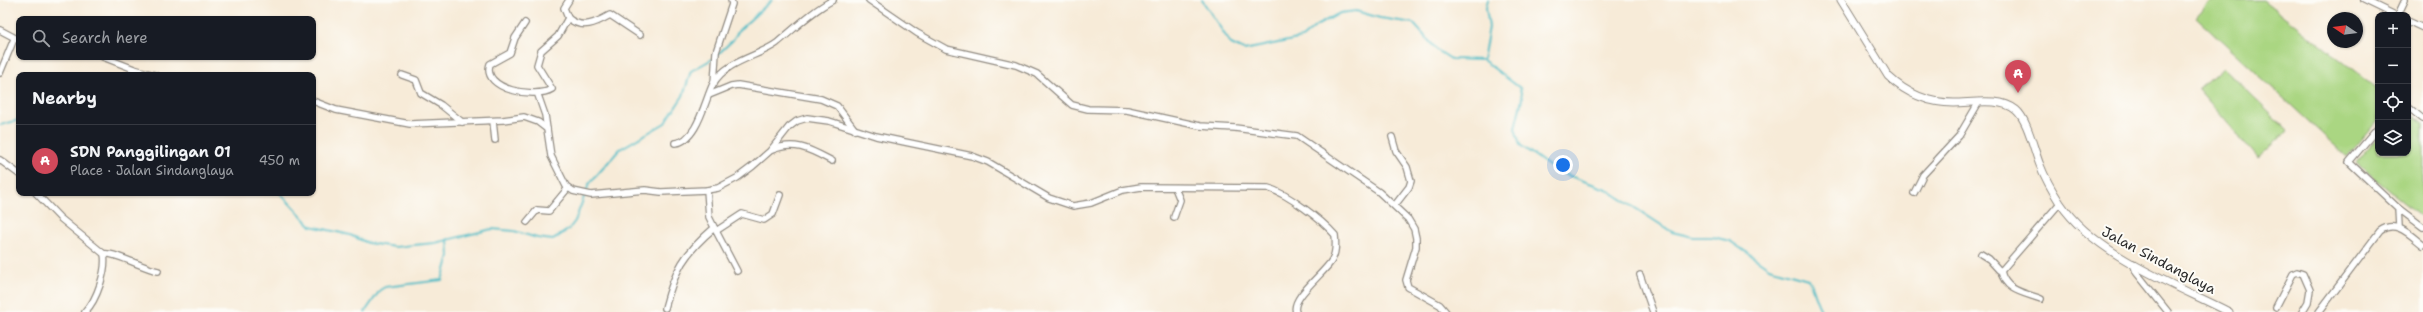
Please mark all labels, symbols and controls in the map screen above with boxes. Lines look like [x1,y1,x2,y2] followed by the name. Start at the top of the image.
[2327,12,2363,48] north arrow
[2375,12,2411,156] map controls
[2375,12,2411,48] button: +
[16,16,316,60] search box
[30,27,52,49] icon: search
[62,28,148,48] text: Search here
[2375,48,2411,84] button: −
[2005,60,2031,93] pin: A
[2375,84,2411,120] button: locate
[32,87,97,109] text: Nearby
[2375,120,2411,156] button: layers
[70,142,231,162] text: SDN Panggilingan 01
[40,152,50,169] text: A
[259,152,300,169] text: 450 m
[1553,155,1573,175] your location
[70,162,234,179] text: Place · Jalan Sindanglaya
[2099,222,2220,298] street label: Jalan Sindanglaya

